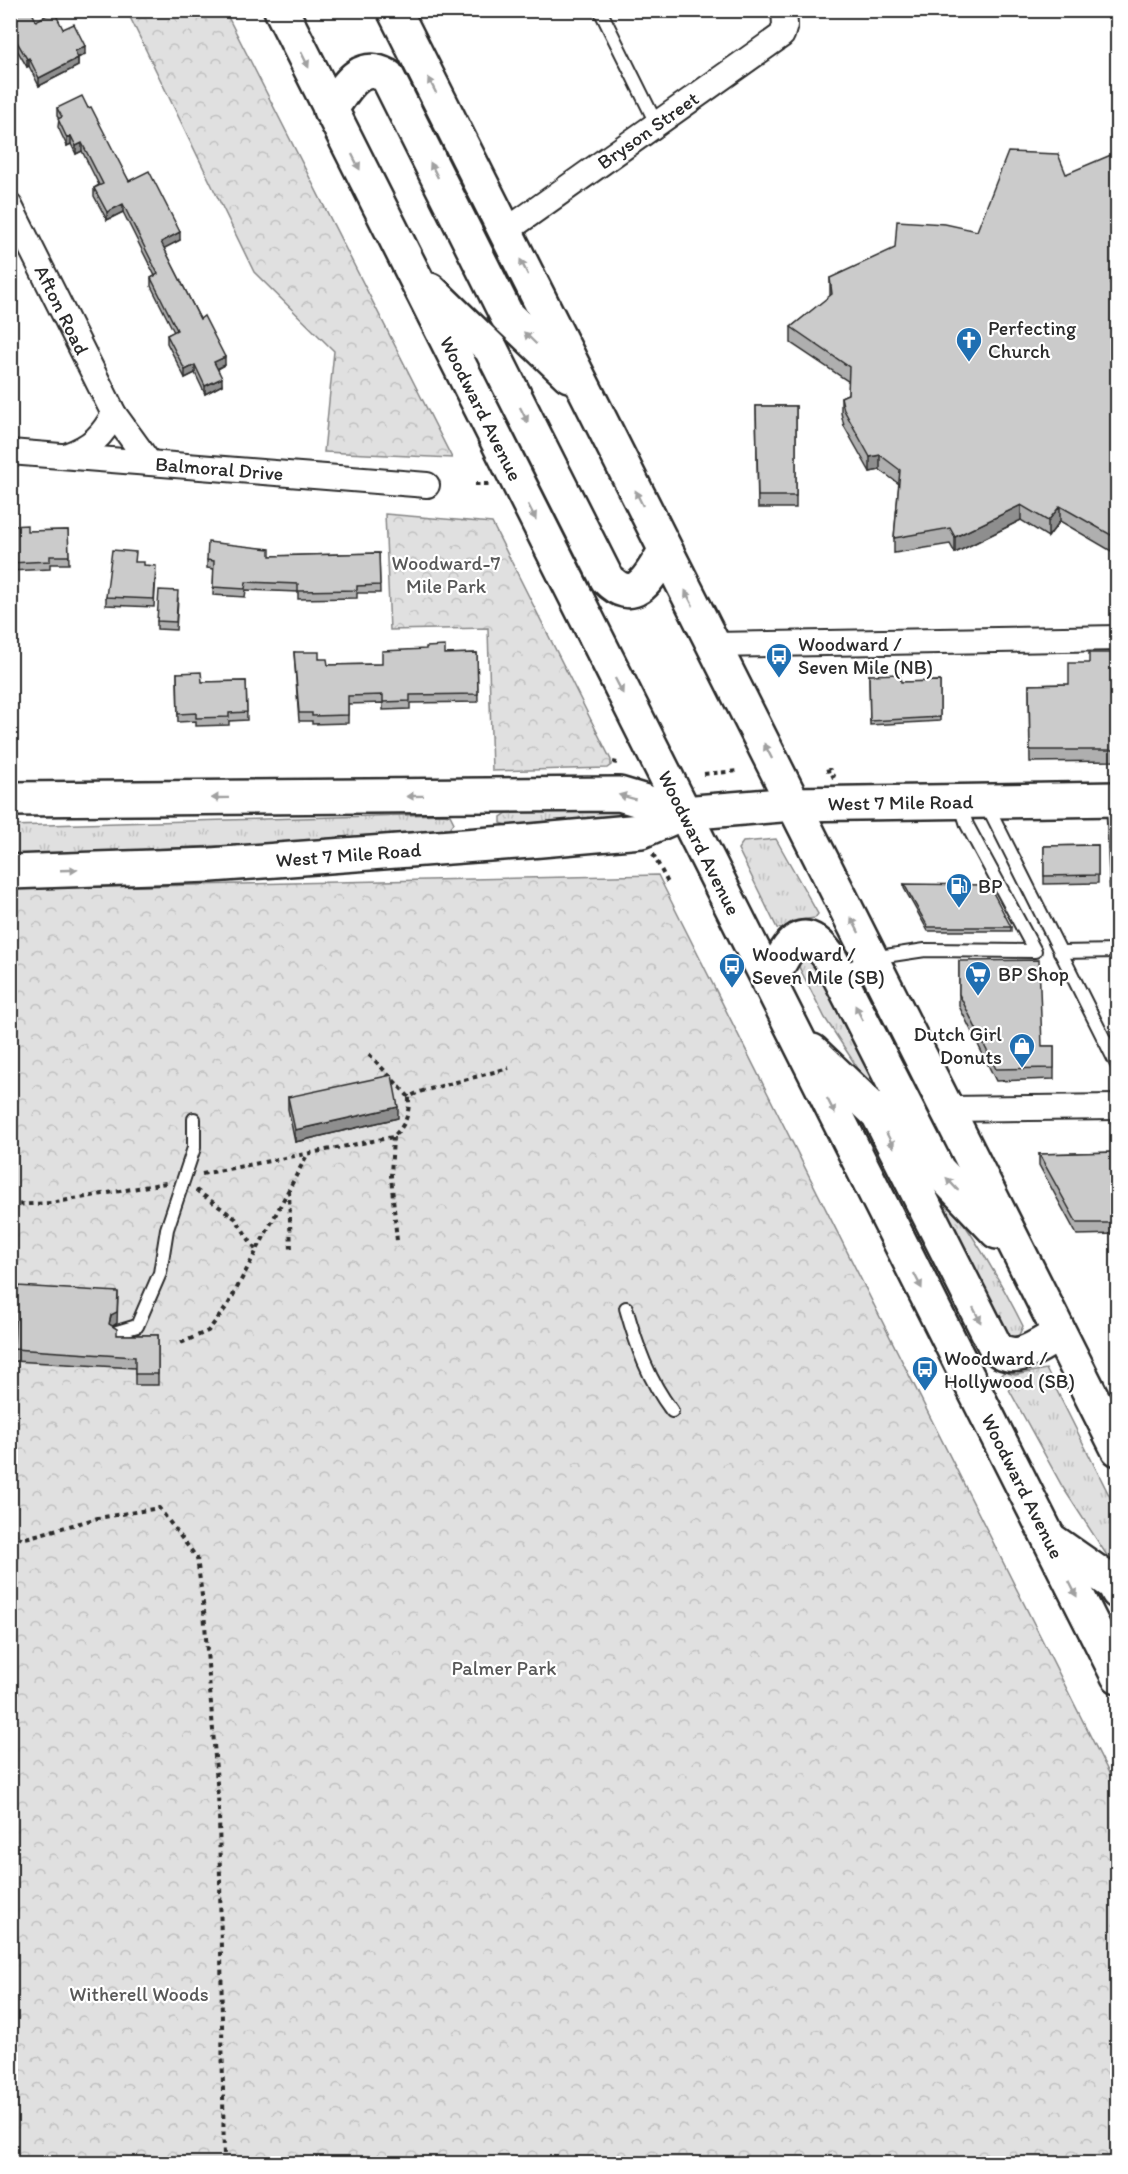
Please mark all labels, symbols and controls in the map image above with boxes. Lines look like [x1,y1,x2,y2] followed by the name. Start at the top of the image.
[301,52,310,69] one-way arrow
[427,76,437,93] one-way arrow
[593,86,703,174] street label: Bryson Street
[351,153,361,171] one-way arrow
[430,161,439,178] one-way arrow
[519,259,529,276] one-way arrow
[29,261,94,359] street label: Afton Road
[988,316,1077,363] place label: Perfecting Church
[954,325,984,363] church icon: Perfecting Church
[524,331,538,345] one-way arrow
[435,332,528,485] street label: Woodward Avenue
[520,406,529,423] one-way arrow
[154,452,284,486] street label: Balmoral Drive
[634,489,644,506] one-way arrow
[527,503,537,520] one-way arrow
[392,551,500,598] park label: Woodward-7 Mile Park
[684,589,694,606] one-way arrow
[798,632,933,679] place label: Woodward / Seven Mile (NB)
[764,641,794,679] bus stop icon: Woodward / Seven Mile (NB)
[615,678,624,695] one-way arrow
[763,743,773,760] one-way arrow
[653,766,746,919] street label: Woodward Avenue
[827,789,974,815] street label: West 7 Mile Road
[405,791,424,801] one-way arrow
[618,792,636,801] one-way arrow
[210,793,229,803] one-way arrow
[275,837,422,872] street label: West 7 Mile Road
[59,866,78,875] one-way arrow
[944,871,974,909] fuel station icon: BP
[978,874,1002,898] place label: BP
[851,917,860,934] one-way arrow
[752,942,885,989] place label: Woodward / Seven Mile (SB)
[717,951,747,989] bus stop icon: Woodward / Seven Mile (SB)
[963,959,993,997] supermarket icon: BP Shop
[998,962,1069,986] place label: BP Shop
[854,1005,864,1022] one-way arrow
[913,1022,1002,1069] place label: Dutch Girl Donuts
[1007,1031,1037,1069] shop icon: Dutch Girl Donuts
[827,1098,836,1115] one-way arrow
[885,1131,895,1149] one-way arrow
[945,1177,959,1191] one-way arrow
[914,1272,923,1289] one-way arrow
[972,1306,981,1323] one-way arrow
[944,1346,1075,1393] place label: Woodward / Hollywood (SB)
[910,1354,940,1392] bus stop icon: Woodward / Hollywood (SB)
[976,1410,1069,1563] street label: Woodward Avenue
[1069,1581,1078,1598] one-way arrow
[452,1656,556,1680] park label: Palmer Park
[69,1982,209,2006] park label: Witherell Woods

